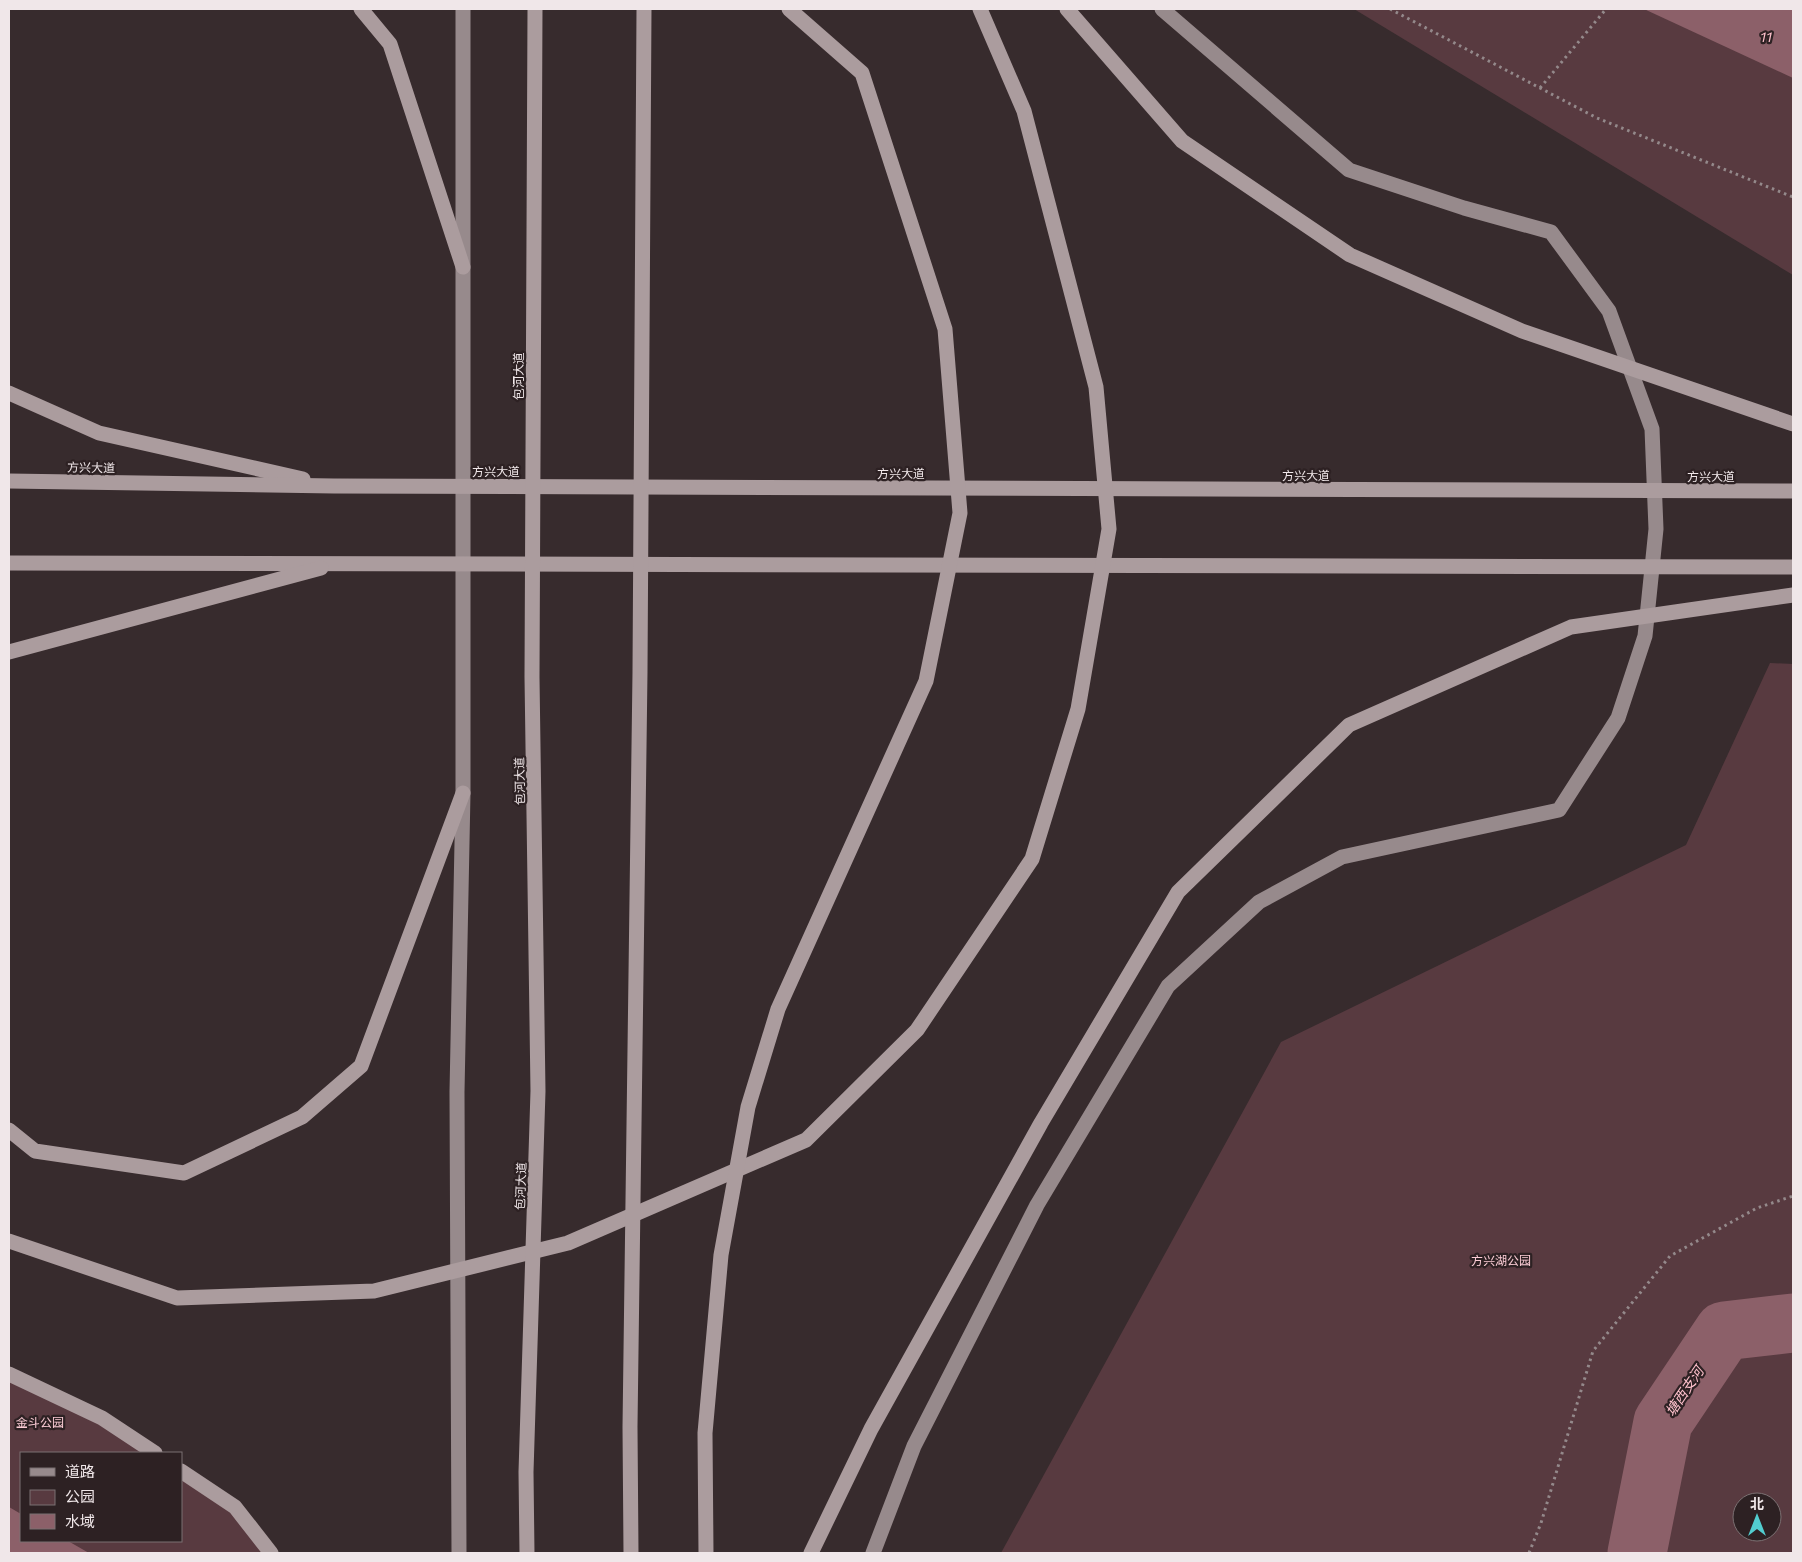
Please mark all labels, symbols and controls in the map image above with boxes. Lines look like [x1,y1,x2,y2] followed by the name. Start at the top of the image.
[1760,28,1772,45] water label: 11
[511,352,525,400] street label: 包河大道
[67,460,115,474] street label: 方兴大道
[472,464,520,478] street label: 方兴大道
[877,466,925,480] street label: 方兴大道
[1282,468,1330,482] street label: 方兴大道
[1687,469,1735,483] street label: 方兴大道
[512,757,526,805] street label: 包河大道
[512,1162,528,1210] street label: 包河大道
[1471,1253,1531,1267] park label: 方兴湖公园
[1661,1361,1708,1419] water label: 塘西支河
[16,1415,64,1429] park label: 金斗公园
[20,1452,182,1542] legend
[65,1462,95,1480] text: 道路
[65,1487,95,1505] text: 公园
[1732,1492,1782,1542] north arrow
[1750,1495,1764,1512] text: 北
[65,1512,95,1530] text: 水域

